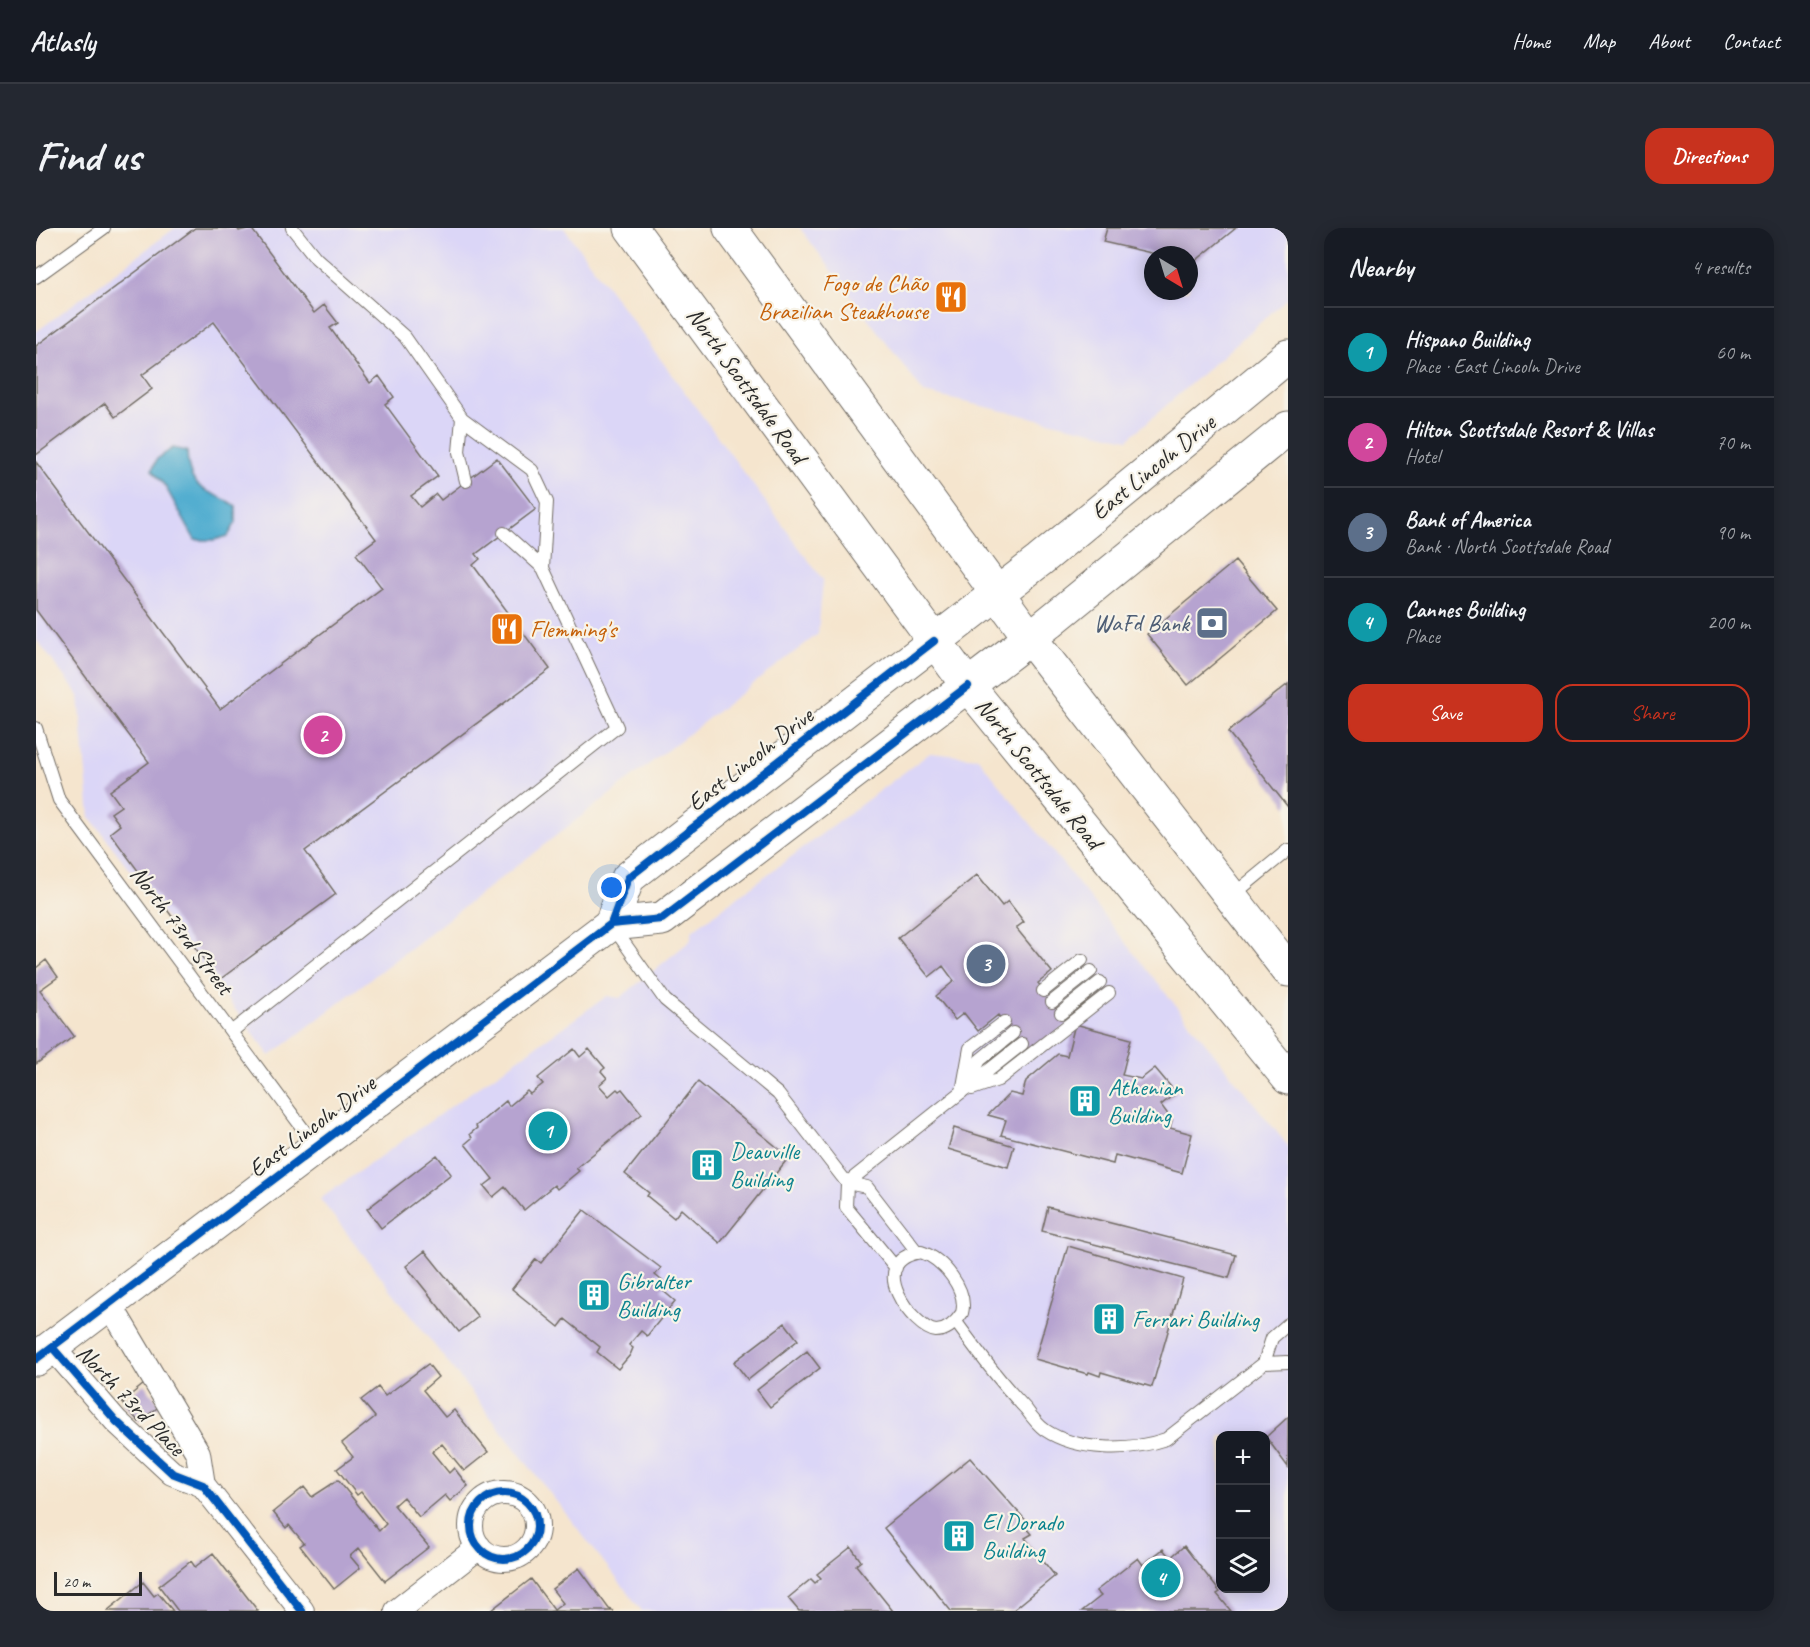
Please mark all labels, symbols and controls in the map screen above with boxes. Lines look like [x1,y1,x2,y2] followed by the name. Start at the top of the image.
[30,24,95,59] text: Atlasly
[1512,28,1550,54] text: Home
[1583,28,1615,54] text: Map
[1648,28,1690,54] text: About
[1723,28,1780,54] text: Contact
[1645,128,1774,184] button: Directions
[36,130,141,183] text: Find us
[1144,246,1198,300] north arrow
[1348,251,1413,284] text: Nearby
[1691,255,1750,280] text: 4 results
[758,268,930,326] place label: Fogo de Chão Brazilian Steakhouse
[933,279,969,315] restaurant icon: Fogo de Chão Brazilian Steakhouse
[680,301,816,472] street label: North Scottsdale Road
[1405,326,1530,354] text: Hispano Building
[1363,340,1372,365] text: 1
[1716,340,1750,365] text: 60 m
[1405,354,1580,379] text: Place · East Lincoln Drive
[1085,406,1223,526] street label: East Lincoln Drive
[1405,416,1653,444] text: Hilton Scottsdale Resort & Villas
[1363,430,1372,455] text: 2
[1716,430,1750,455] text: 70 m
[1405,444,1440,469] text: Hotel
[1405,506,1531,534] text: Bank of America
[1363,520,1372,545] text: 3
[1716,520,1750,545] text: 90 m
[1405,534,1609,559] text: Bank · North Scottsdale Road
[1405,596,1525,624] text: Cannes Building
[1194,605,1230,641] bank icon: WaFd Bank
[1094,608,1191,638] place label: WaFd Bank
[1363,610,1372,635] text: 4
[1707,610,1750,635] text: 200 m
[489,611,525,647] restaurant icon: Flemming's
[530,614,619,644] place label: Flemming's
[1405,624,1440,649] text: Place
[1348,684,1543,742] button: Save
[1555,684,1750,742] button: Share
[969,691,1111,857] street label: North Scottsdale Road
[681,699,821,817] street label: East Lincoln Drive
[304,712,342,758] pin: 2
[124,860,241,1002] street label: North 73rd Street
[597,873,626,902] your location
[966,942,1006,986] pin: 3
[243,1067,383,1184] street label: East Lincoln Drive
[1108,1072,1184,1130] place label: Athenian Building
[1067,1083,1103,1119] building icon: Athenian Building
[528,1108,568,1154] pin: 1
[730,1136,801,1194] place label: Deauville Building
[689,1147,725,1183] building icon: Deauville Building
[617,1266,693,1324] place label: Gibralter Building
[576,1277,612,1313] building icon: Gibralter Building
[1091,1301,1127,1337] building icon: Ferrari Building
[1132,1304,1261,1334] place label: Ferrari Building
[70,1338,193,1464] street label: North 73rd Place
[1216,1431,1270,1593] map controls
[1216,1431,1270,1485] button: +
[1216,1485,1270,1539] button: −
[982,1507,1065,1565] place label: El Dorado Building
[941,1518,977,1554] building icon: El Dorado Building
[1216,1539,1270,1593] button: layers
[1142,1556,1180,1600] pin: 4
[54,1569,142,1596] scale bar
[63,1572,90,1592] text: 20 m

